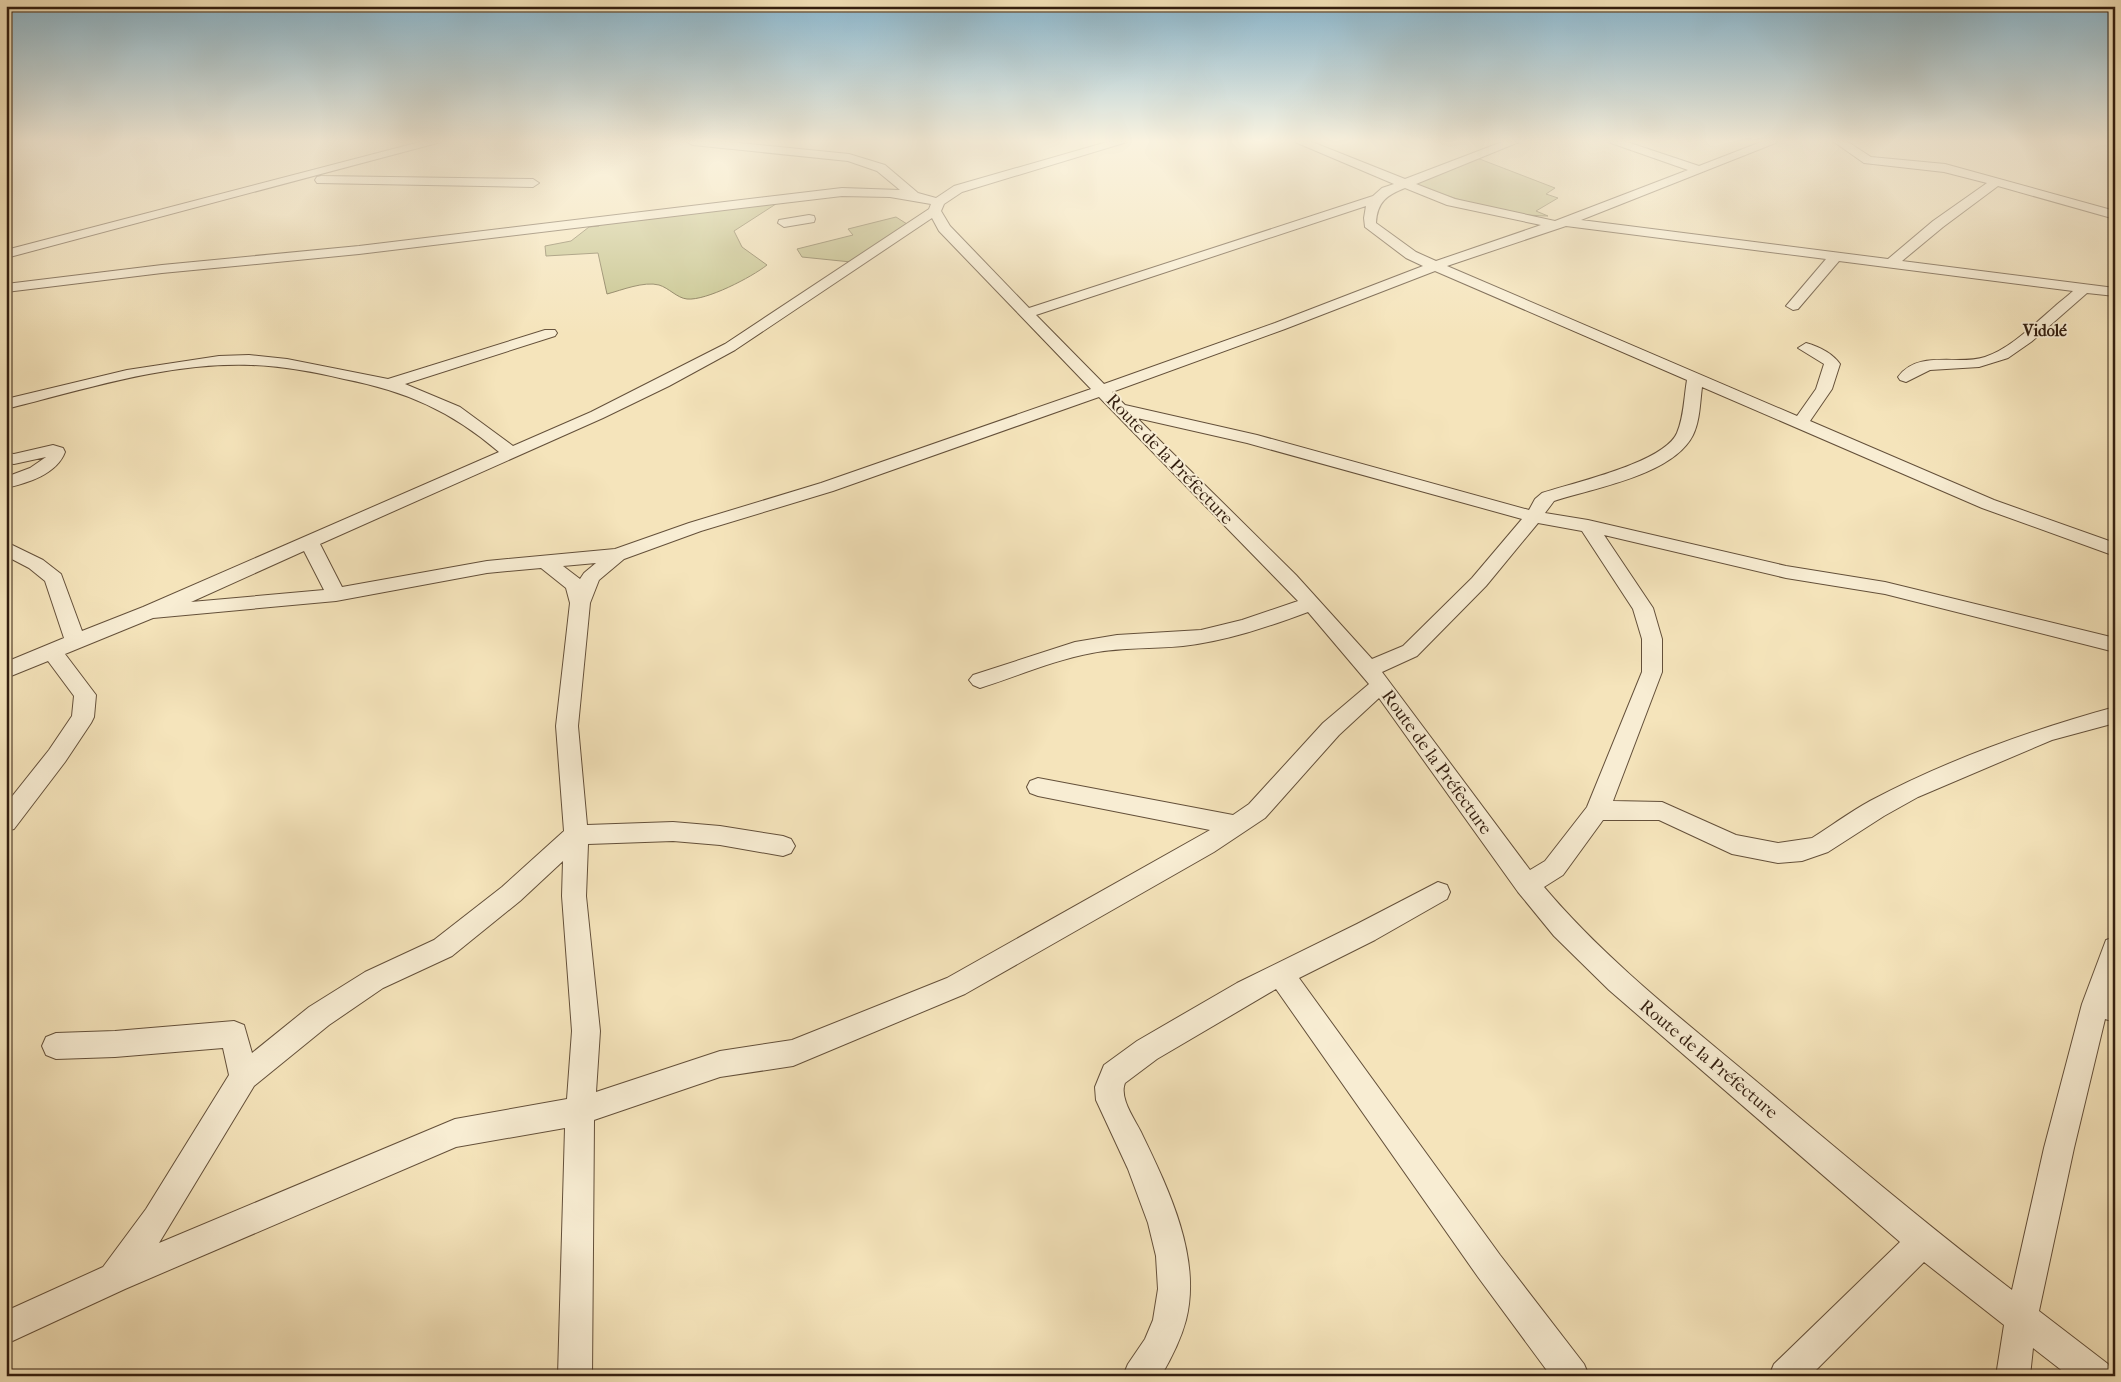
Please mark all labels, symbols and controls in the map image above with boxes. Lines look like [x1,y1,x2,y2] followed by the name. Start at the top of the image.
[2022,321,2067,340] district label: Vidolé
[1102,390,1238,529] street label: Route de la Préfecture
[1377,686,1496,839] street label: Route de la Préfecture
[1635,996,1782,1123] street label: Route de la Préfecture

